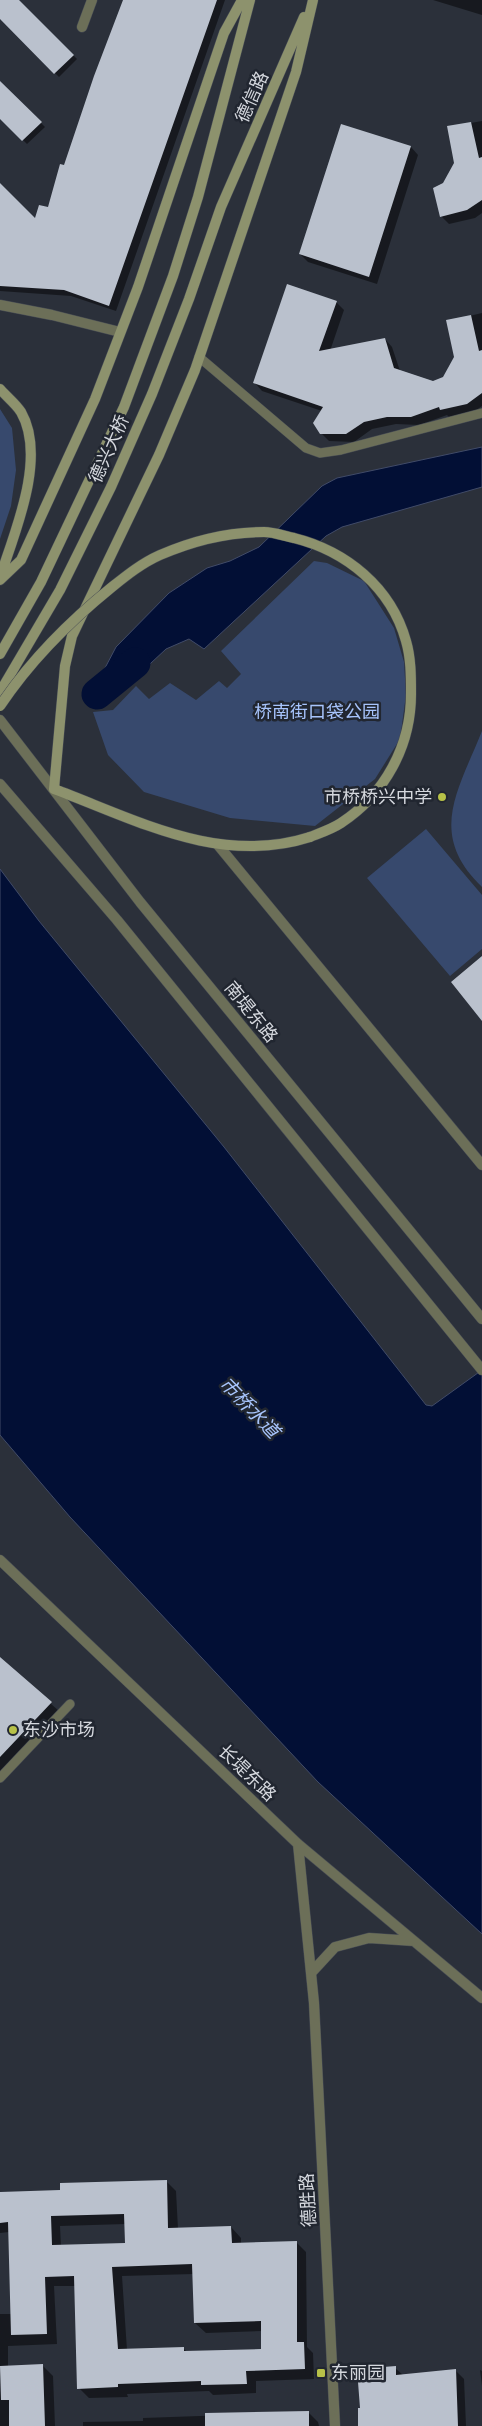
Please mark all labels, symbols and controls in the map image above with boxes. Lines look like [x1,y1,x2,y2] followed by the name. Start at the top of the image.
[231,68,273,126] street label: 德信路
[84,412,134,486] street label: 德兴大桥
[254,701,380,723] park label: 桥南街口袋公园
[324,786,432,808] place label: 市桥桥兴中学
[436,791,448,803] marker: 市桥桥兴中学
[220,977,282,1047] street label: 南堤东路
[215,1372,286,1445] water label: 市桥水道
[23,1719,95,1741] place label: 东沙市场
[7,1724,19,1736] marker: 东沙市场
[213,1740,281,1806] street label: 长堤东路
[296,2172,320,2228] street label: 德胜路
[331,2362,385,2384] place label: 东丽园
[315,2367,327,2379] marker: 东丽园

